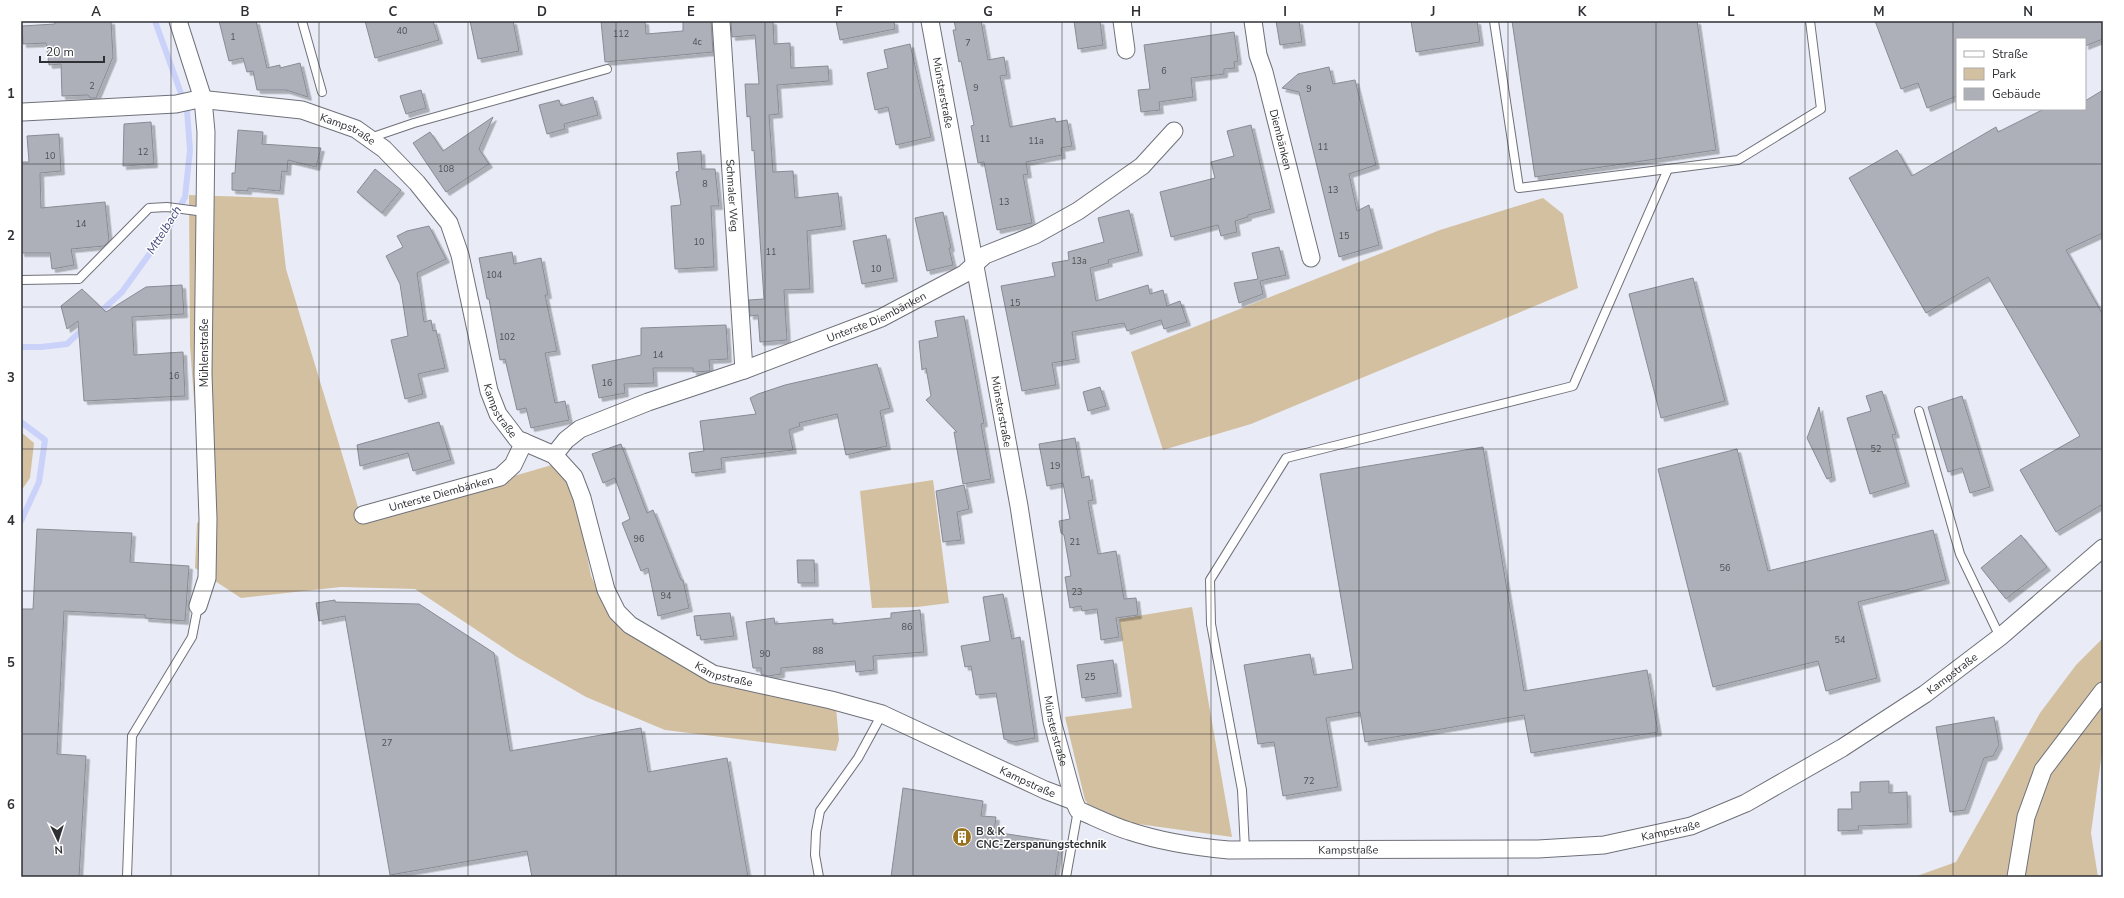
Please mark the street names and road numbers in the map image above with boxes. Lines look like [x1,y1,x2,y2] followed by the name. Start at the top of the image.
[929,56,957,130] street label: Münsterstraße
[1266,108,1295,172] street label: Diembänken
[318,110,378,149] street label: Kampstraße
[722,159,742,233] street label: Schmaler Weg
[825,288,929,346] street label: Unterste Diembänken
[197,319,212,387] street label: Mühlenstraße
[987,375,1015,449] street label: Münsterstraße
[480,382,520,441] street label: Kampstraße
[387,472,495,515] street label: Unterste Diembänken
[1924,650,1981,698] street label: Kampstraße
[692,658,754,691] street label: Kampstraße
[1040,695,1071,768] street label: Münsterstraße
[997,763,1058,801] street label: Kampstraße
[1640,816,1703,845] street label: Kampstraße
[1318,843,1379,858] street label: Kampstraße

